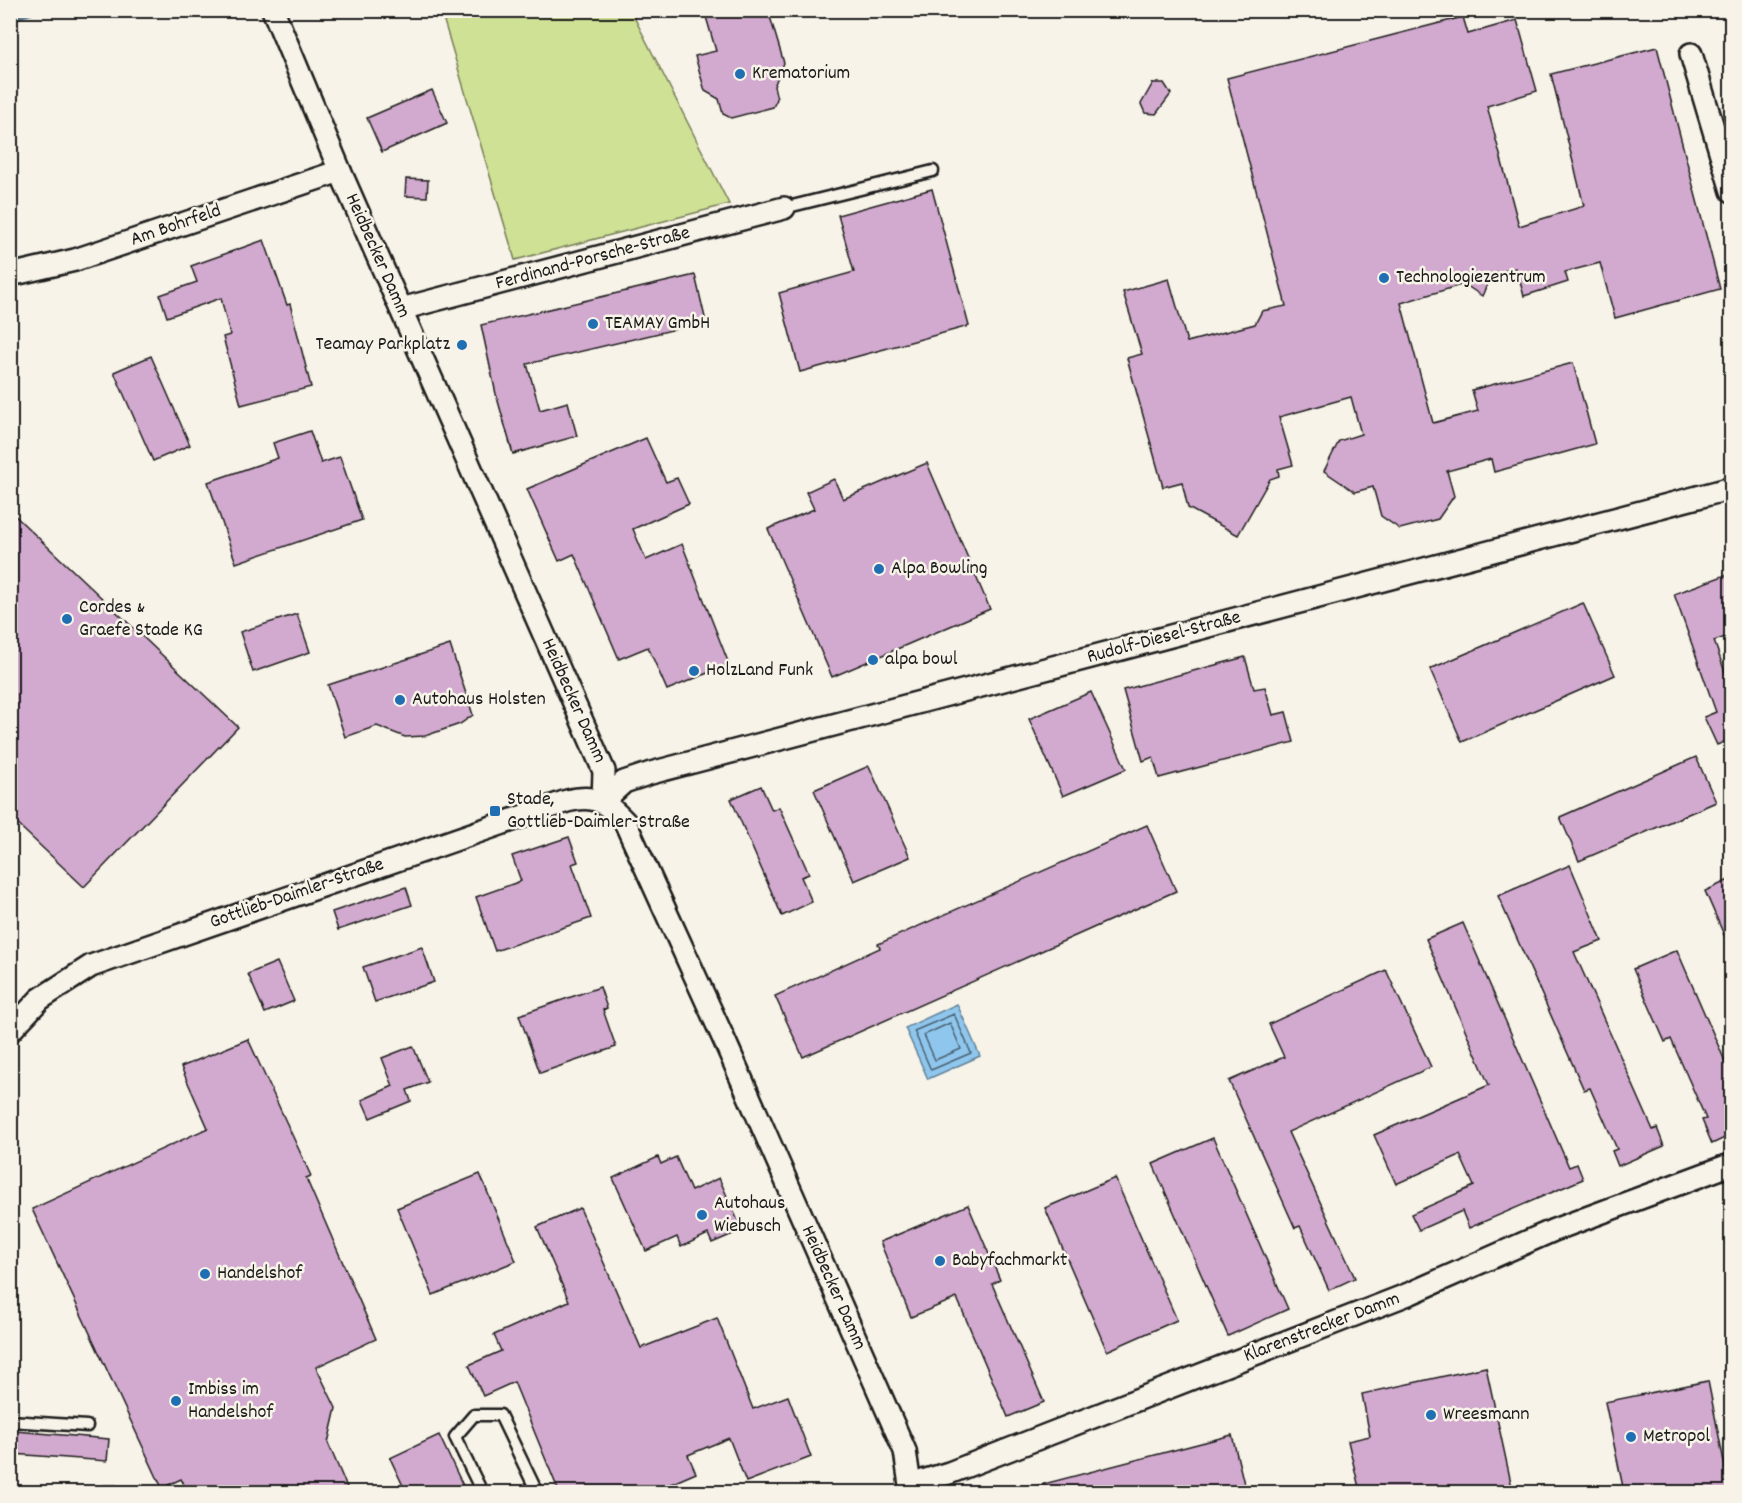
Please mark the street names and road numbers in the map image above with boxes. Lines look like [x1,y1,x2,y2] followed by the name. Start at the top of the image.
[337,189,417,323] street label: Heidbecker Damm
[127,197,225,255] street label: Am Bohrfeld
[493,220,694,298] street label: Ferdinand-Porsche-Straße
[1084,604,1244,672] street label: Rudolf-Diesel-Straße
[533,634,613,768] street label: Heidbecker Damm
[206,851,388,937] street label: Gottlieb-Daimler-Straße
[793,1221,873,1355] street label: Heidbecker Damm
[1240,1285,1404,1371] street label: Klarenstrecker Damm

